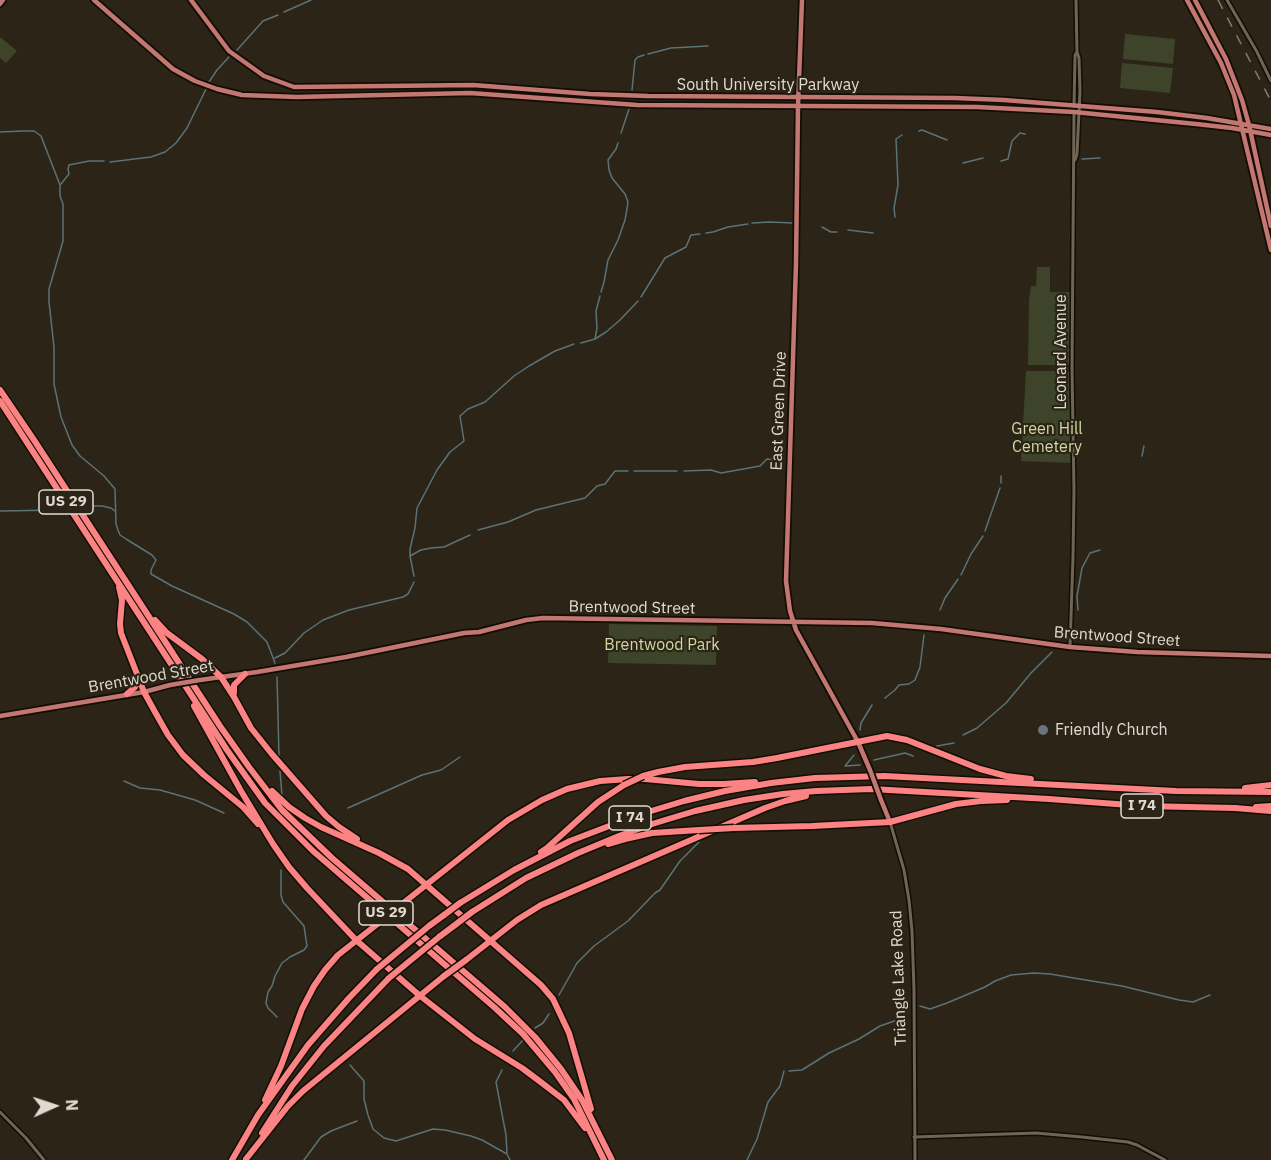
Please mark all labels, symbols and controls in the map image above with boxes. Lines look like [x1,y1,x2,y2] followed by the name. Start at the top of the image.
[677,75,859,95] street label: South University Parkway
[1051,294,1071,410] street label: Leonard Avenue
[767,351,791,471] street label: East Green Drive
[1011,419,1083,457] park label: Green Hill Cemetery
[39,490,93,514] road number: US 29
[568,597,696,619] street label: Brentwood Street
[1053,623,1181,651] street label: Brentwood Street
[604,635,720,655] park label: Brentwood Park
[87,657,215,697] street label: Brentwood Street
[1055,720,1168,740] place label: Friendly Church
[1036,723,1050,737] marker: Friendly Church
[1121,794,1163,818] road number: I 74
[609,806,651,830] road number: I 74
[359,901,413,925] road number: US 29
[887,910,911,1046] street label: Triangle Lake Road
[24,1076,84,1136] north arrow
[62,1099,82,1111] text: N

